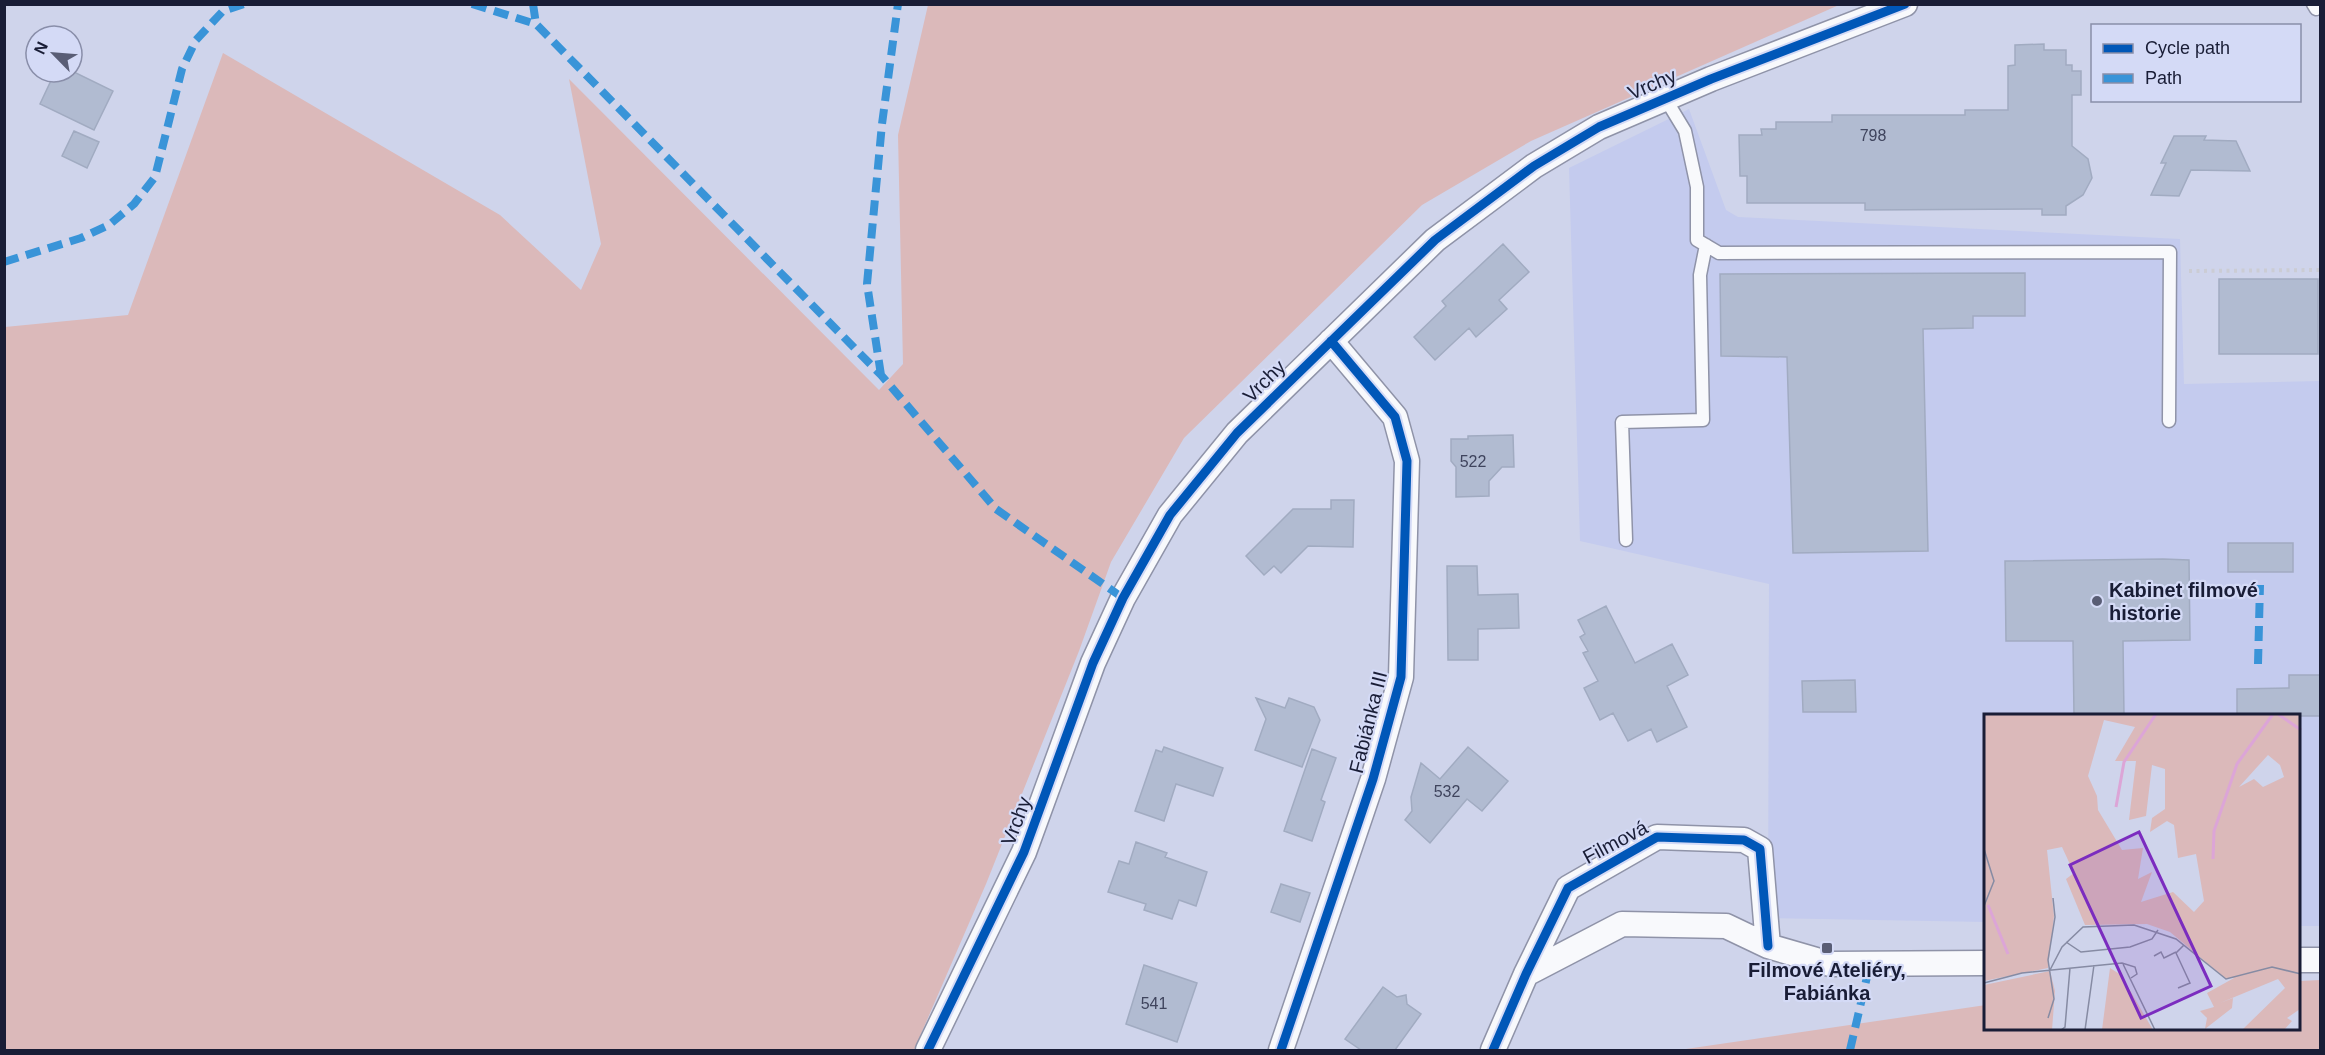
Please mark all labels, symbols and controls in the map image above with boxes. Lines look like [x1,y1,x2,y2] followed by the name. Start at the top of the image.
[24,24,84,84] north arrow
[2091,24,2301,102] legend
[2145,38,2230,58] text: Cycle path
[31,39,51,57] text: N
[1625,64,1679,104] street label: Vrchy
[2145,68,2182,88] text: Path
[1860,127,1886,144] house number: 798
[1238,355,1290,407] street label: Vrchy
[1460,453,1486,470] house number: 522
[2109,579,2258,624] place label: Kabinet filmové historie
[2090,594,2104,608] marker: Kabinet filmové historie
[1345,669,1391,775] street label: Fabiánka III
[1984,714,2301,1031] inset map
[1434,783,1460,800] house number: 532
[997,794,1035,848] street label: Vrchy
[1579,815,1652,868] street label: Filmová
[1820,941,1834,955] marker: Filmové Ateliéry, Fabiánka
[1748,959,1906,1004] place label: Filmové Ateliéry, Fabiánka
[1141,995,1167,1012] house number: 541

